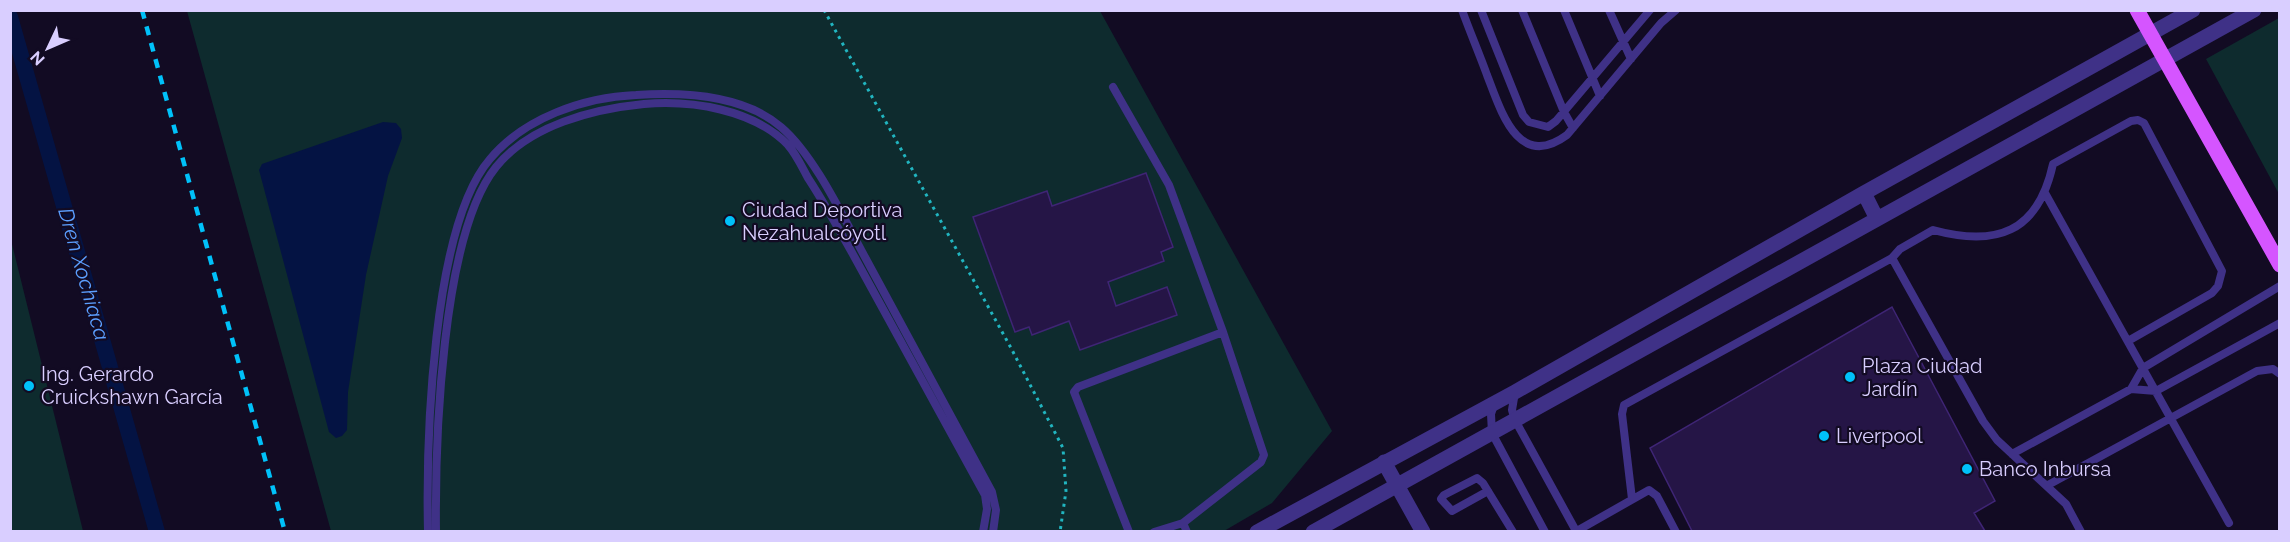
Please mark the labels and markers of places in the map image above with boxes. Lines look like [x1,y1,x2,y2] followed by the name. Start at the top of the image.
[742,198,903,245] place label: Ciudad Deportiva Nezahualcóyotl
[723,214,737,228] marker: Ciudad Deportiva Nezahualcóyotl
[1862,354,1982,401] place label: Plaza Ciudad Jardín
[41,362,223,409] place label: Ing. Gerardo Cruickshawn García
[1843,370,1857,384] marker: Plaza Ciudad Jardín
[22,379,36,393] marker: Ing. Gerardo Cruickshawn García
[1836,424,1923,448] place label: Liverpool
[1817,429,1831,443] marker: Liverpool
[1979,457,2111,481] place label: Banco Inbursa
[1960,462,1974,476] marker: Banco Inbursa

